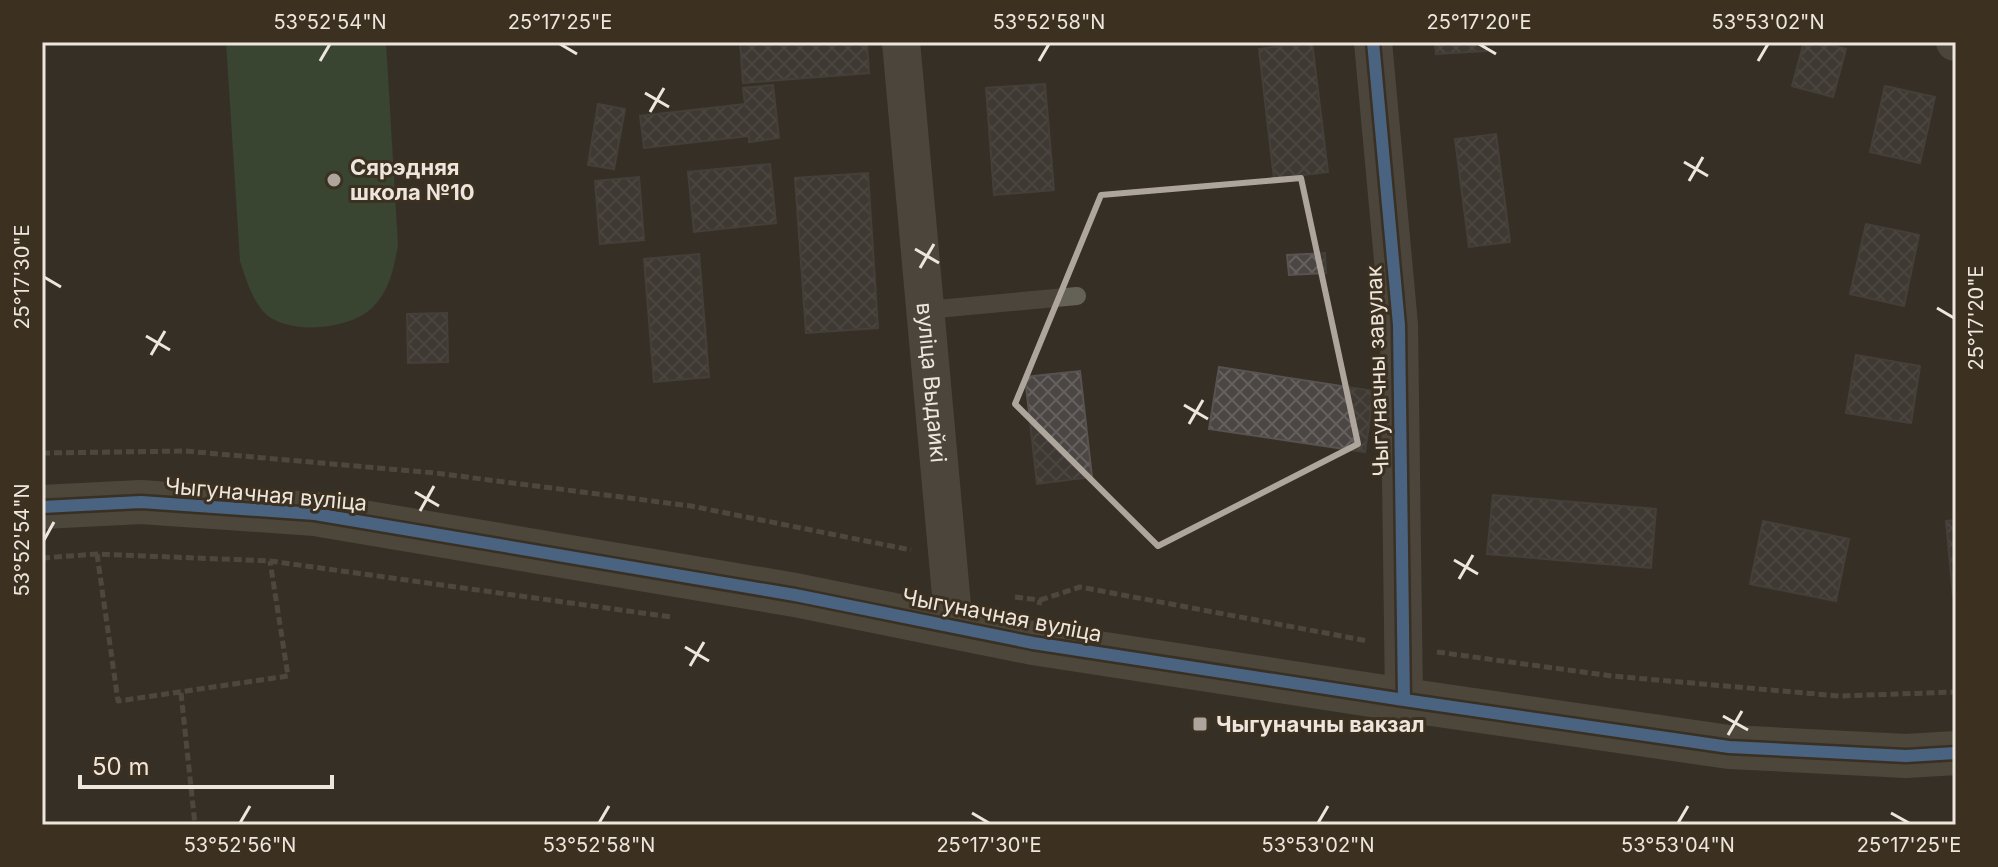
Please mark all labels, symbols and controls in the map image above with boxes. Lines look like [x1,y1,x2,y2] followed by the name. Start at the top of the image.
[273,10,387,34] text: 53°52'54"N
[508,10,612,34] text: 25°17'25"E
[993,10,1105,34] text: 53°52'58"N
[1426,10,1532,34] text: 25°17'20"E
[1711,10,1825,34] text: 53°53'02"N
[350,154,475,205] place label: Сярэдняя школа №10
[325,171,343,189] marker: Сярэдняя школа №10
[10,224,34,330] text: 25°17'30"E
[1360,265,1394,477] street label: Чыгуначны завулак
[1964,265,1988,371] text: 25°17'20"E
[912,301,952,464] street label: вуліца Выдайкі
[164,472,368,516] street label: Чыгуначная вуліца
[10,483,34,597] text: 53°52'54"N
[900,583,1104,647] street label: Чыгуначная вуліца
[1216,711,1424,737] place label: Чыгуначны вакзал
[1191,715,1209,733] marker: Чыгуначны вакзал
[80,739,332,789] scale bar
[92,752,150,781] text: 50 m
[184,833,296,857] text: 53°52'56"N
[543,833,655,857] text: 53°52'58"N
[936,833,1042,857] text: 25°17'30"E
[1261,833,1375,857] text: 53°53'02"N
[1621,833,1735,857] text: 53°53'04"N
[1857,833,1961,857] text: 25°17'25"E

